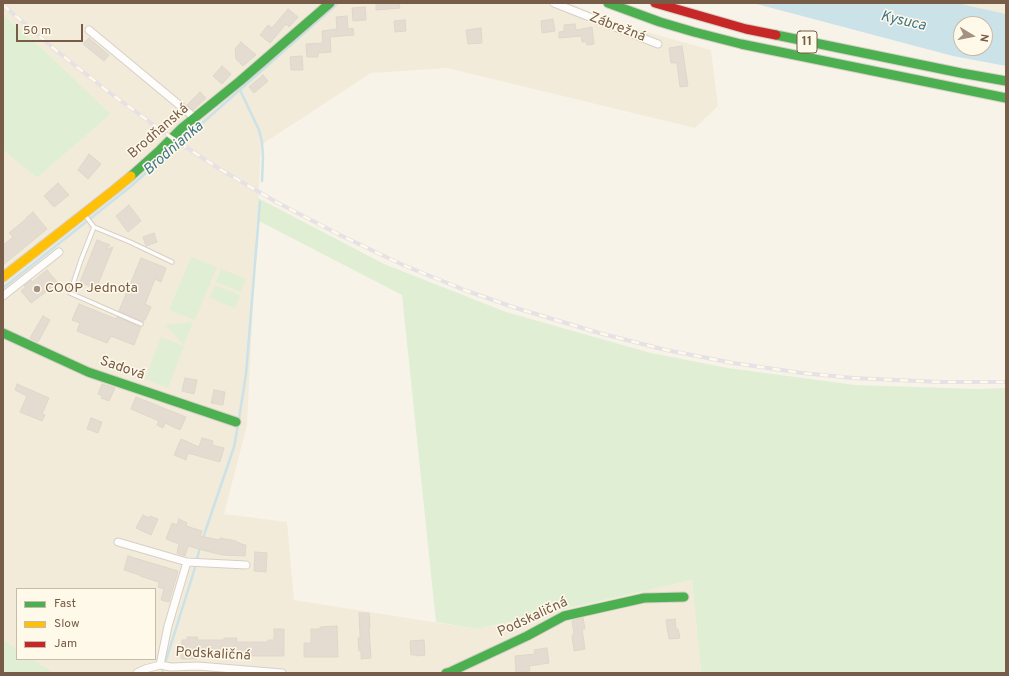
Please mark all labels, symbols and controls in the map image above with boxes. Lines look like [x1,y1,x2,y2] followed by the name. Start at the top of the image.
[879,8,927,36] water label: Kysuca
[586,10,648,46] street label: Zábrežná
[18,16,85,42] scale bar
[953,16,993,56] north arrow
[23,23,51,39] text: 50 m
[797,31,817,53] road number: 11
[976,33,991,43] text: N
[125,101,193,163] street label: Brodňanská
[140,118,208,180] water label: Brodnianka
[45,281,138,297] place label: COOP Jednota
[32,284,42,294] marker: COOP Jednota
[97,354,147,384] street label: Sadová
[16,588,156,660] legend
[495,594,571,642] street label: Podskaličná
[54,596,76,612] text: Fast
[54,616,80,632] text: Slow
[54,636,77,652] text: Jam
[175,645,251,665] street label: Podskaličná

